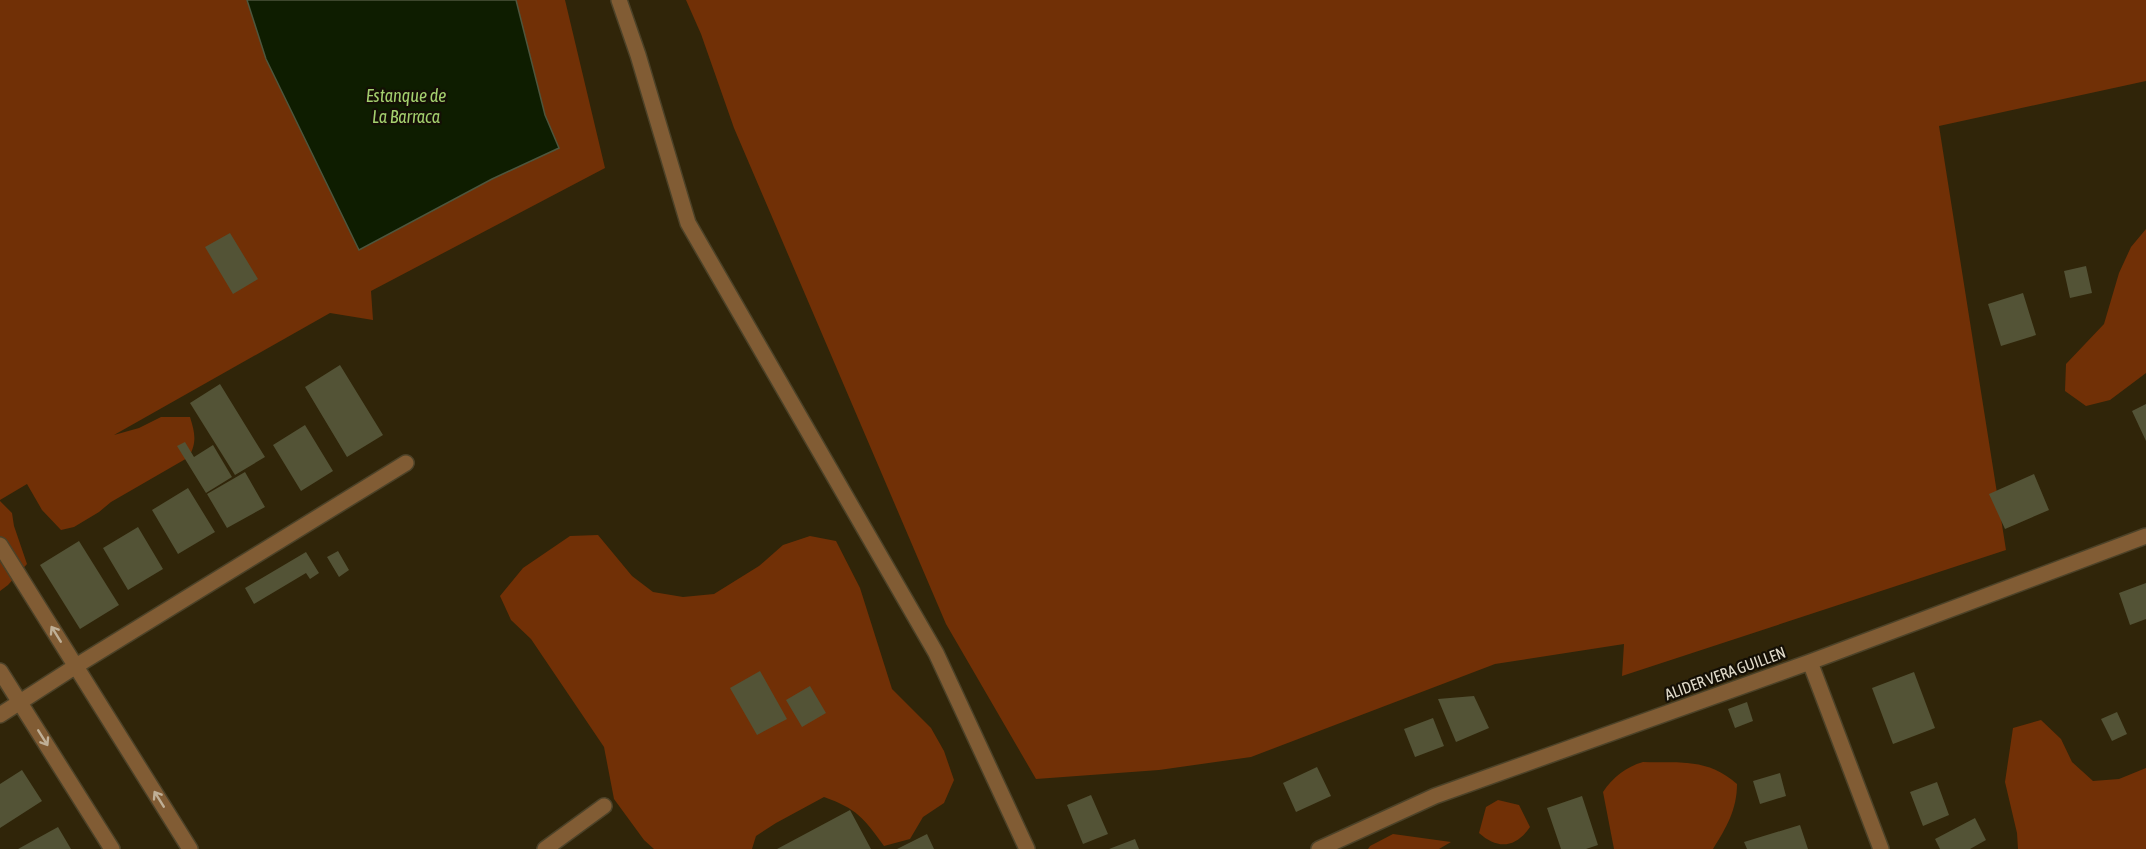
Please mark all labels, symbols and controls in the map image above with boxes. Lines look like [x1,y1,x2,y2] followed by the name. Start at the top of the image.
[366,85,446,127] water label: Estanque de La Barraca
[49,626,61,643] one-way arrow
[1662,643,1788,703] street label: ALIDER VERA GUILLEN
[37,729,49,746] one-way arrow
[153,791,165,808] one-way arrow

